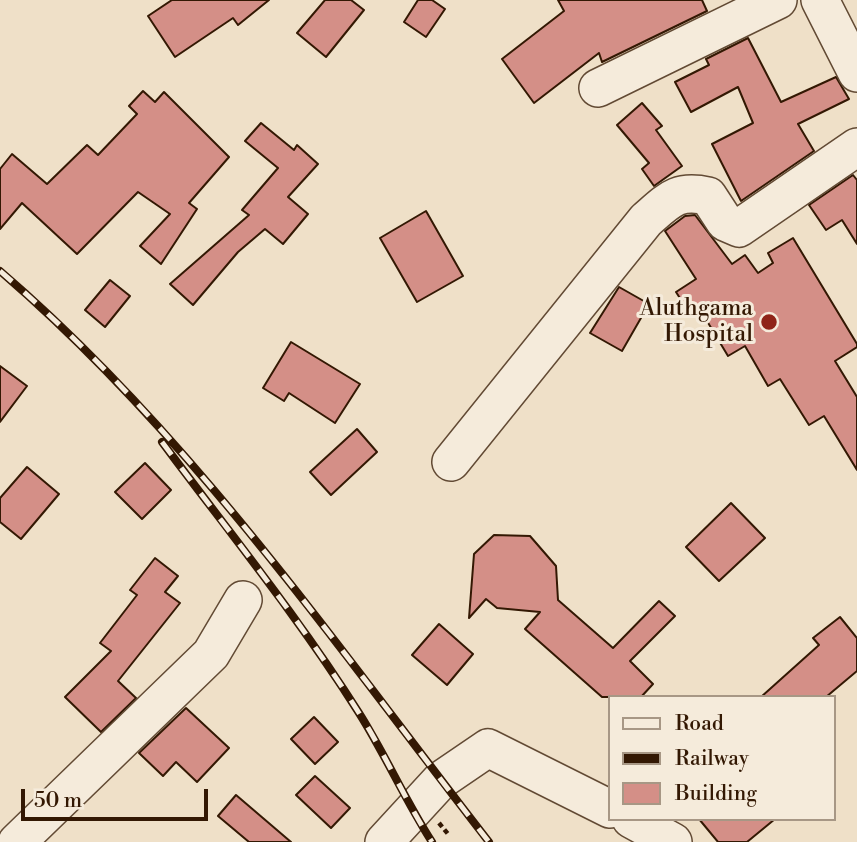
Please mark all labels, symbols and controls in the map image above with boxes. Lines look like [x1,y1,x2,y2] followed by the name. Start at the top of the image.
[640,295,753,349] place label: Aluthgama Hospital
[759,312,779,332] marker: Aluthgama Hospital
[608,695,836,821] legend
[675,711,724,737] text: Road
[675,746,749,772] text: Railway
[24,776,212,820] scale bar
[675,781,757,807] text: Building
[34,788,82,814] text: 50 m

